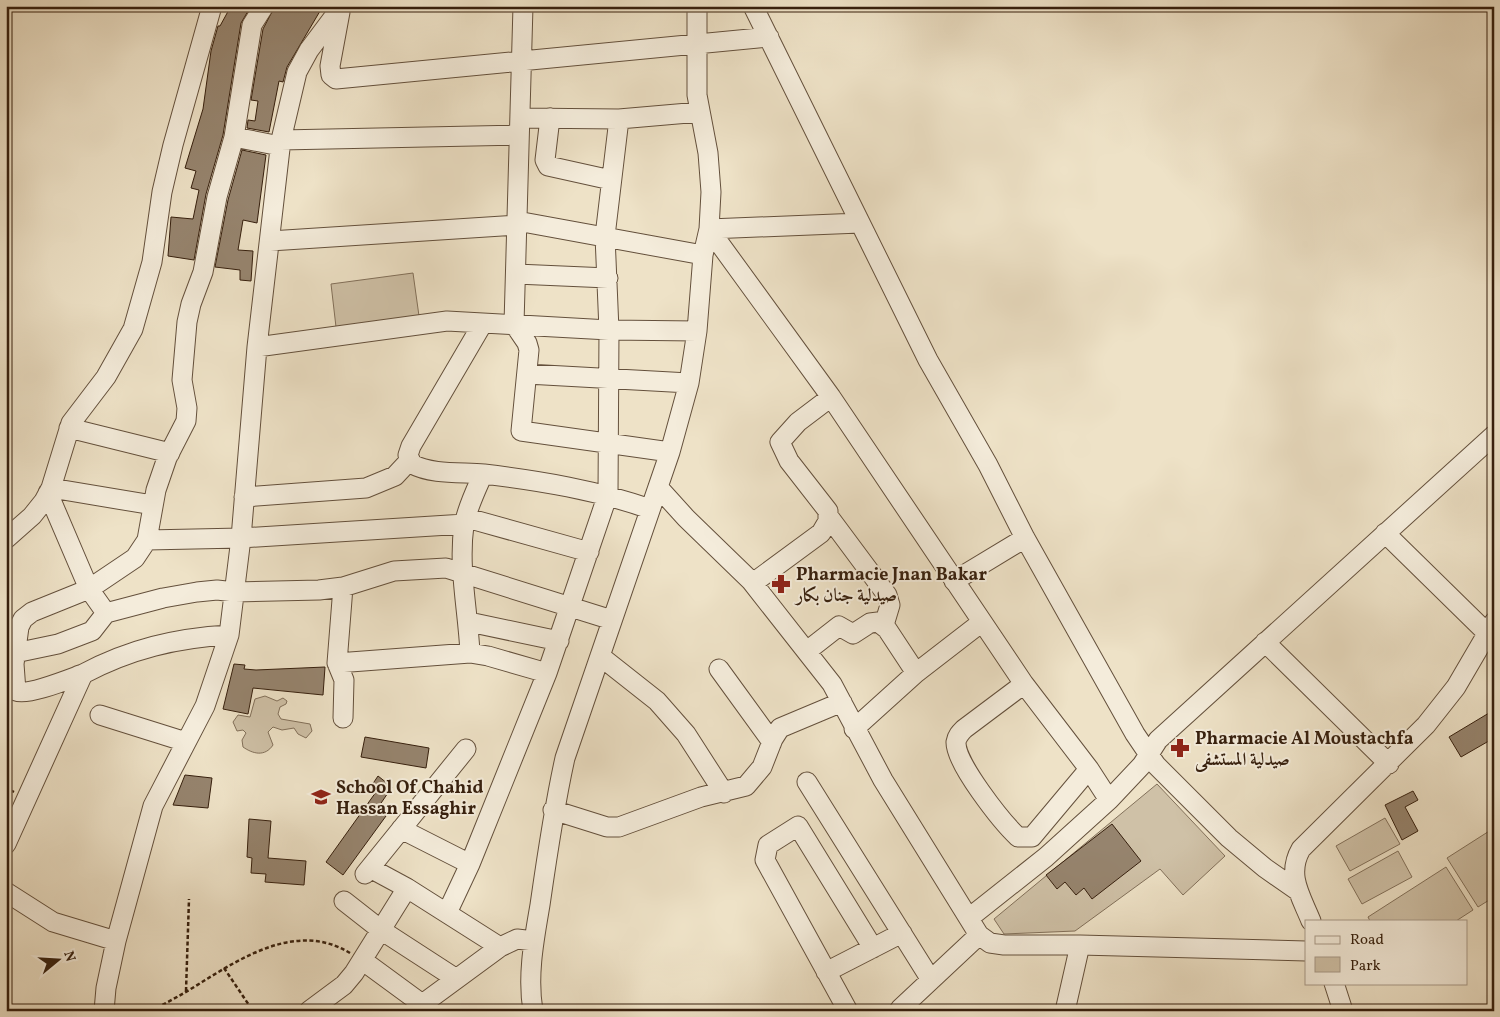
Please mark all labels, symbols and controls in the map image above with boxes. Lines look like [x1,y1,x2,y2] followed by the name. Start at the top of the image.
[794,563,987,609] place label: Pharmacie Jnan Bakar صيدلية جنان بكار
[770,573,792,595] pharmacy icon: Pharmacie Jnan Bakar صيدلية جنان بكار
[1194,727,1414,773] place label: Pharmacie Al Moustachfa صيدلية المستشفى
[1169,737,1191,759] pharmacy icon: Pharmacie Al Moustachfa صيدلية المستشفى
[336,776,483,822] place label: School Of Chahid Hassan Essaghir
[310,786,332,808] school or university icon: School Of Chahid Hassan Essaghir
[1305,920,1468,984] legend
[1350,930,1384,951] text: Road
[32,934,82,984] north arrow
[58,949,80,964] text: N
[1350,956,1381,977] text: Park

